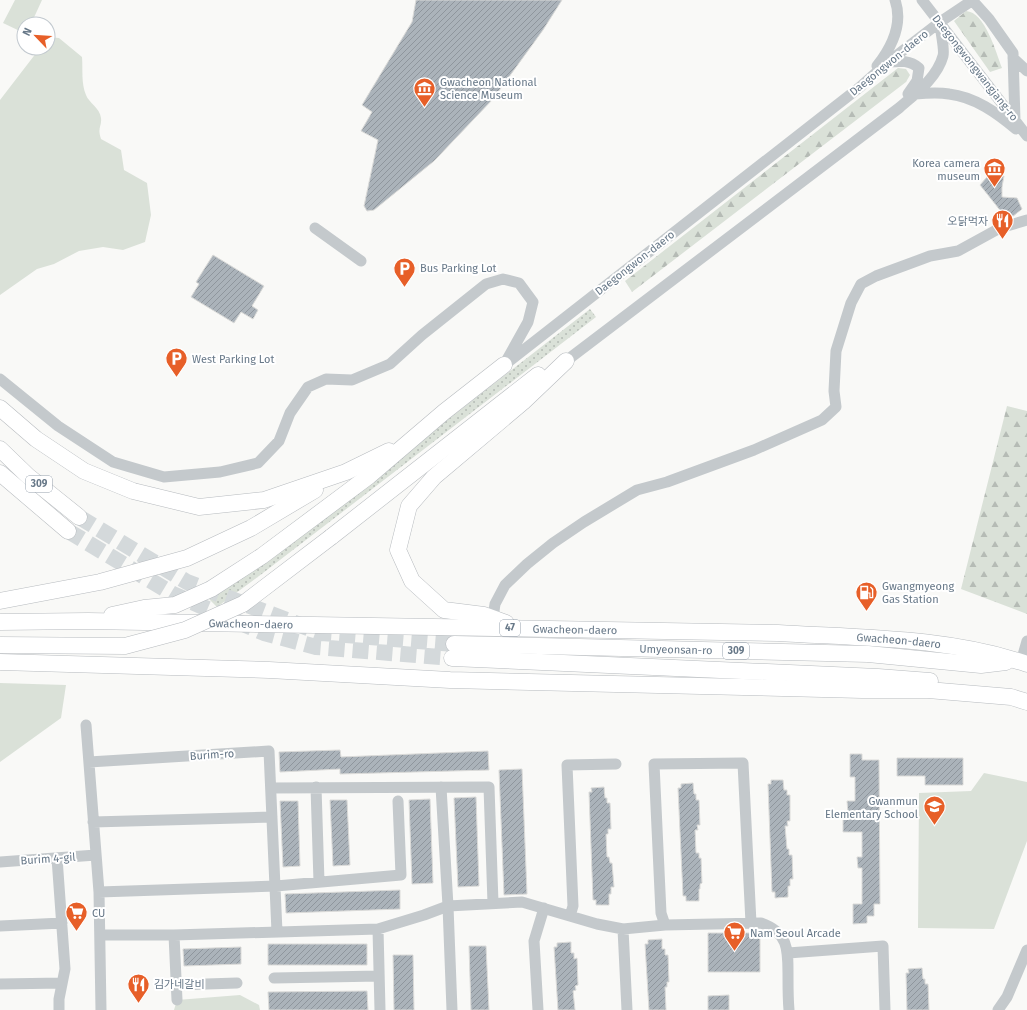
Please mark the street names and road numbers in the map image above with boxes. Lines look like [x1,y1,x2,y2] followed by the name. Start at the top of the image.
[929,12,1021,124] street label: Daegongwongwangjang-ro
[847,27,931,99] street label: Daegongwon-daero
[593,228,677,298] street label: Daegongwon-daero
[26,476,52,492] road number: 309
[209,617,293,631] street label: Gwacheon-daero
[500,620,520,636] road number: 47
[532,622,617,637] street label: Gwacheon-daero
[856,630,942,651] street label: Gwacheon-daero
[639,642,713,657] street label: Umyeonsan-ro
[723,643,749,659] road number: 309
[189,747,235,763] street label: Burim-ro
[20,851,76,867] street label: Burim 4-gil

